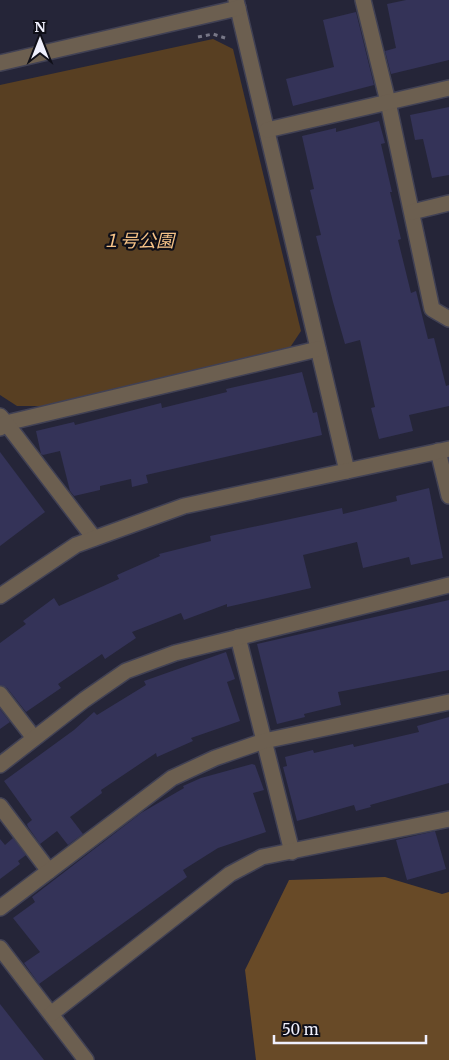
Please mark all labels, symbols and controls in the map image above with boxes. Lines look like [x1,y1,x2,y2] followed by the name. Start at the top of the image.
[15,15,65,65] north arrow
[34,18,46,36] text: N
[102,229,177,252] park label: １号公園
[274,1012,426,1044] scale bar
[282,1020,319,1039] text: 50 m

